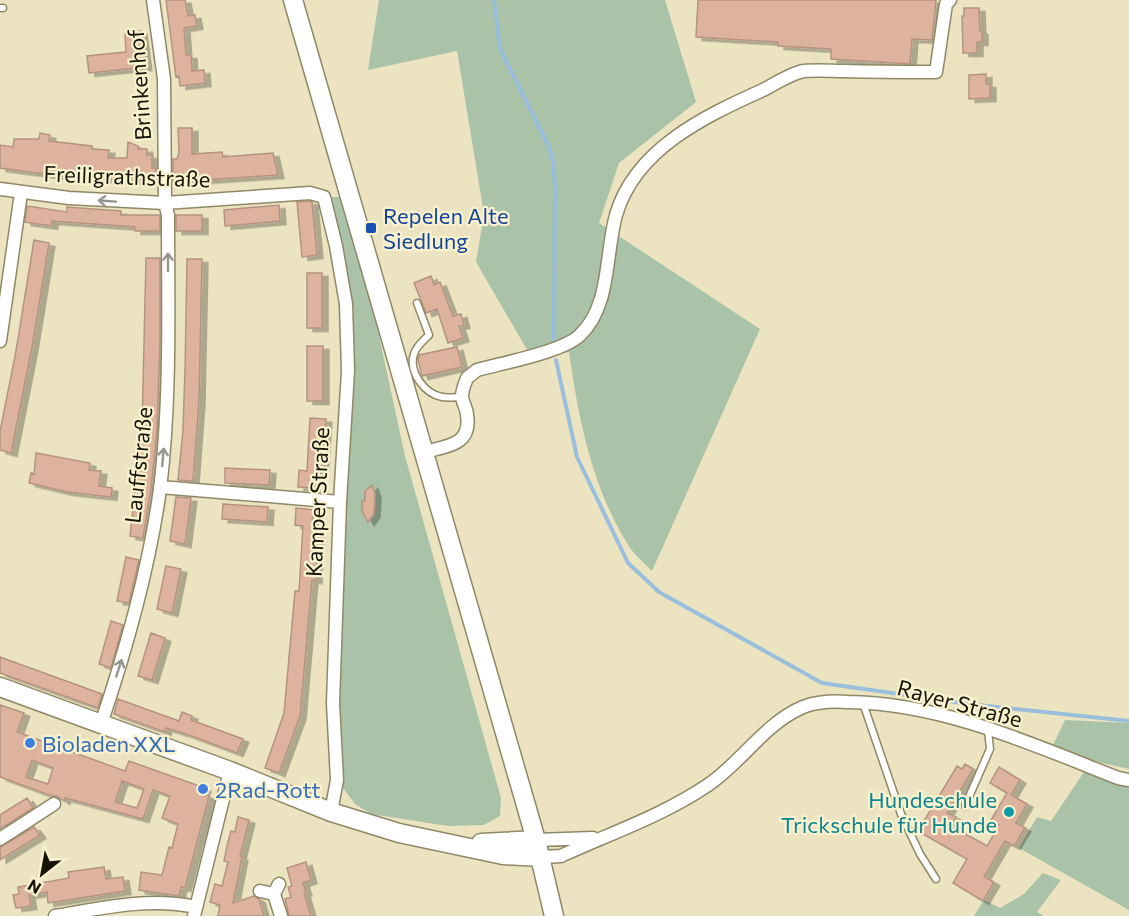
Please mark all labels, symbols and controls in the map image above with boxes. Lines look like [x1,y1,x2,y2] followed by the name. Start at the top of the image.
[122,28,156,141] street label: Brinkenhof
[43,160,211,192] street label: Freiligrathstraße
[97,195,117,206] one-way arrow
[383,202,509,254] place label: Repelen Alte Siedlung
[364,221,378,235] marker: Repelen Alte Siedlung
[162,253,174,273] one-way arrow
[118,405,158,525] street label: Lauffstraße
[300,426,334,578] street label: Kamper Straße
[157,448,168,468] one-way arrow
[115,659,126,678] one-way arrow
[895,673,1025,733] street label: Rayer Straße
[42,730,176,757] place label: Bioladen XXL
[23,736,37,750] marker: Bioladen XXL
[215,776,320,803] place label: 2Rad-Rott
[196,782,210,796] marker: 2Rad-Rott
[781,786,997,838] place label: Hundeschule Trickschule für Hunde
[1002,805,1016,819] marker: Hundeschule Trickschule für Hunde
[12,844,72,904] north arrow
[24,876,44,899] text: N

